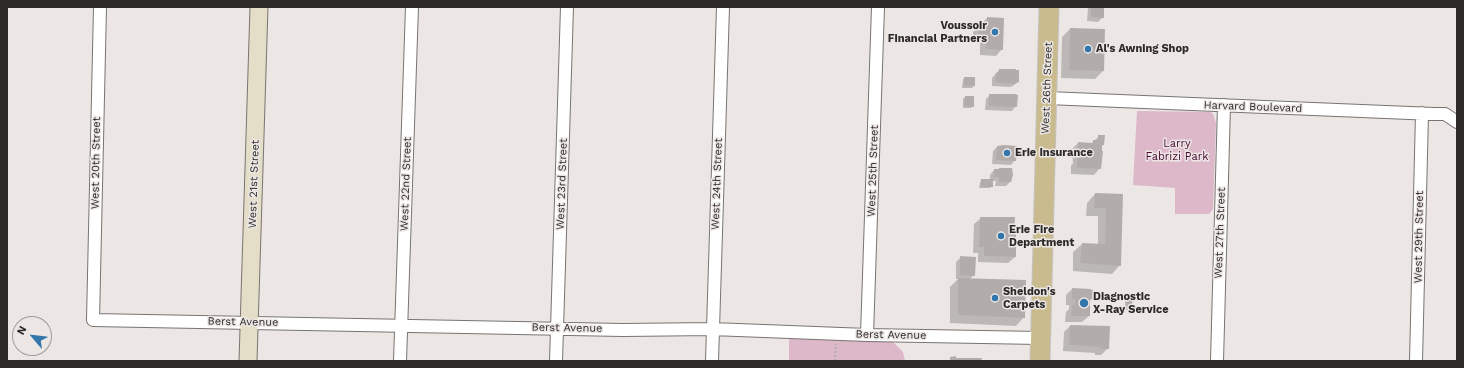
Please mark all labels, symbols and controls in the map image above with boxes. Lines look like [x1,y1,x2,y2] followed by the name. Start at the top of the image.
[888,19,987,45] place label: Voussoir Financial Partners
[990,27,1000,37] marker: Voussoir Financial Partners
[1039,42,1055,134] street label: West 26th Street
[1096,42,1189,56] place label: Al's Awning Shop
[1083,44,1093,54] marker: Al's Awning Shop
[1203,99,1303,115] street label: Harvard Boulevard
[89,117,103,209] street label: West 20th Street
[865,125,881,217] street label: West 25th Street
[398,137,414,231] street label: West 22nd Street
[1146,137,1208,163] park label: Larry Fabrizi Park
[554,138,570,230] street label: West 23rd Street
[709,138,725,230] street label: West 24th Street
[246,139,262,229] street label: West 21st Street
[1015,146,1093,160] place label: Erie Insurance
[1002,148,1012,158] marker: Erie Insurance
[1212,187,1228,279] street label: West 27th Street
[1412,191,1426,283] street label: West 29th Street
[1009,223,1074,249] place label: Erie Fire Department
[996,231,1006,241] marker: Erie Fire Department
[1003,285,1056,311] place label: Sheldon's Carpets
[1093,290,1169,316] place label: Diagnostic X-Ray Service
[990,293,1000,303] marker: Sheldon's Carpets
[1078,297,1090,309] marker: Diagnostic X-Ray Service
[207,315,279,329] street label: Berst Avenue
[12,316,52,356] north arrow
[531,321,603,335] street label: Berst Avenue
[14,324,29,337] text: N
[855,328,927,342] street label: Berst Avenue

